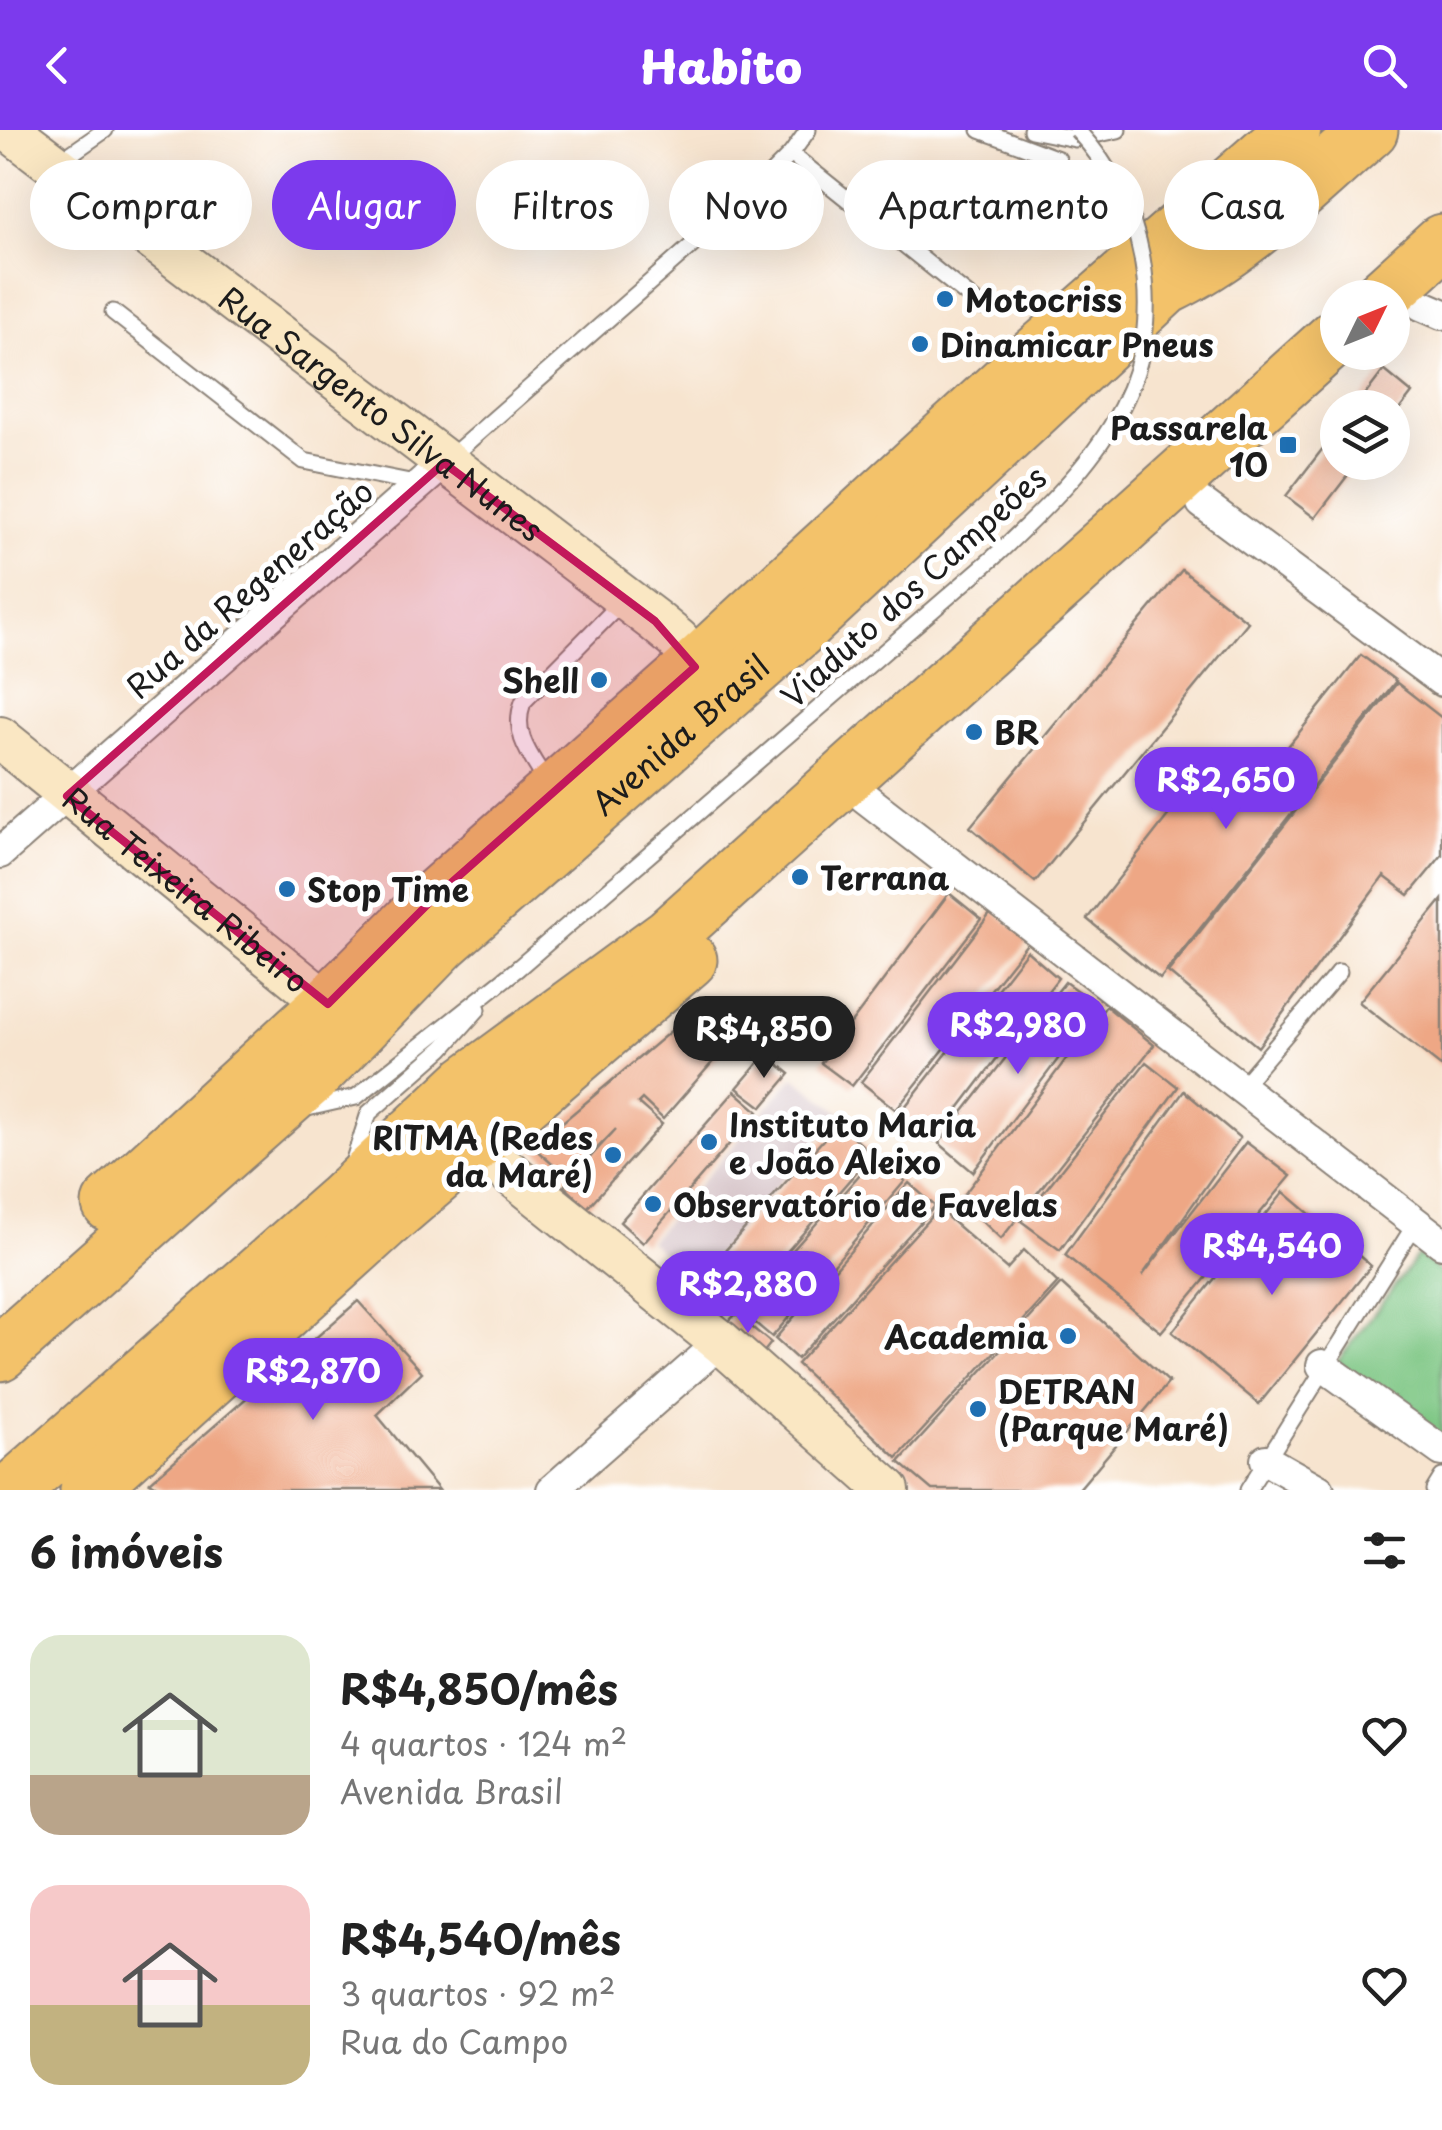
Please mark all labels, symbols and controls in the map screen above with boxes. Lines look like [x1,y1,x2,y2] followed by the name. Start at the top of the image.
[640,31,802,99] text: Habito
[30,38,85,93] icon: back
[1357,38,1412,93] icon: search
[30,160,252,250] chip: Comprar
[272,160,456,250] chip: Alugar
[476,160,649,250] chip: Filtros
[669,160,824,250] chip: Novo
[844,160,1144,250] chip: Apartamento
[1164,160,1319,250] chip: Casa
[209,274,554,552] street label: Rua Sargento Silva Nunes
[965,275,1122,323] place label: Motocriss
[1320,280,1410,370] north arrow
[1320,280,1410,480] map controls
[934,288,956,310] marker: Motocriss
[940,320,1214,368] place label: Dinamicar Pneus
[909,333,931,355] marker: Dinamicar Pneus
[1320,390,1410,480] button: layers
[1110,403,1268,488] place label: Passarela 10
[1277,434,1299,456] marker: Passarela 10
[769,453,1057,719] street label: Viaduto dos Campeões
[115,467,383,709] street label: Rua da Regeneração
[580,642,780,826] street label: Avenida Brasil
[502,656,579,704] place label: Shell
[588,669,610,691] marker: Shell
[994,708,1039,756] place label: BR
[963,721,985,743] marker: BR
[1134,747,1318,832] pin: R$2,650
[1157,755,1295,803] text: R$2,650
[53,775,320,1004] street label: Rua Teixeira Ribeiro
[820,853,949,901] place label: Terrana
[307,865,469,913] place label: Stop Time
[789,866,811,888] marker: Terrana
[276,878,298,900] marker: Stop Time
[926,992,1110,1077] pin: R$2,980
[672,996,856,1081] pin: R$4,850
[949,1000,1087,1048] text: R$2,980
[695,1004,833,1052] text: R$4,850
[729,1100,976,1185] place label: Instituto Maria e João Aleixo
[372,1113,593,1198] place label: RITMA (Redes da Maré)
[698,1131,720,1153] marker: Instituto Maria e João Aleixo
[602,1144,624,1166] marker: RITMA (Redes da Maré)
[673,1180,1058,1228] place label: Observatório de Favelas
[642,1193,664,1215] marker: Observatório de Favelas
[1180,1213,1364,1298] pin: R$4,540
[1202,1221,1342,1269] text: R$4,540
[656,1251,840,1336] pin: R$2,880
[679,1259,817,1307] text: R$2,880
[883,1312,1048,1360] place label: Academia
[1057,1325,1079,1347] marker: Academia
[221,1338,405,1423] pin: R$2,870
[245,1346,381,1394] text: R$2,870
[998,1367,1229,1452] place label: DETRAN (Parque Maré)
[967,1398,989,1420] marker: DETRAN (Parque Maré)
[30,1519,223,1582] text: 6 imóveis
[1357,1523,1412,1578] icon: filters
[340,1656,618,1719] text: R$4,850/mês
[110,1675,230,1795] icon: home
[1357,1708,1412,1763] icon: heart
[340,1719,627,1767] text: 4 quartos · 124 m²
[340,1767,563,1815] text: Avenida Brasil
[340,1906,621,1969] text: R$4,540/mês
[110,1925,230,2045] icon: home
[1357,1958,1412,2013] icon: heart
[340,1969,615,2017] text: 3 quartos · 92 m²
[340,2017,568,2065] text: Rua do Campo

